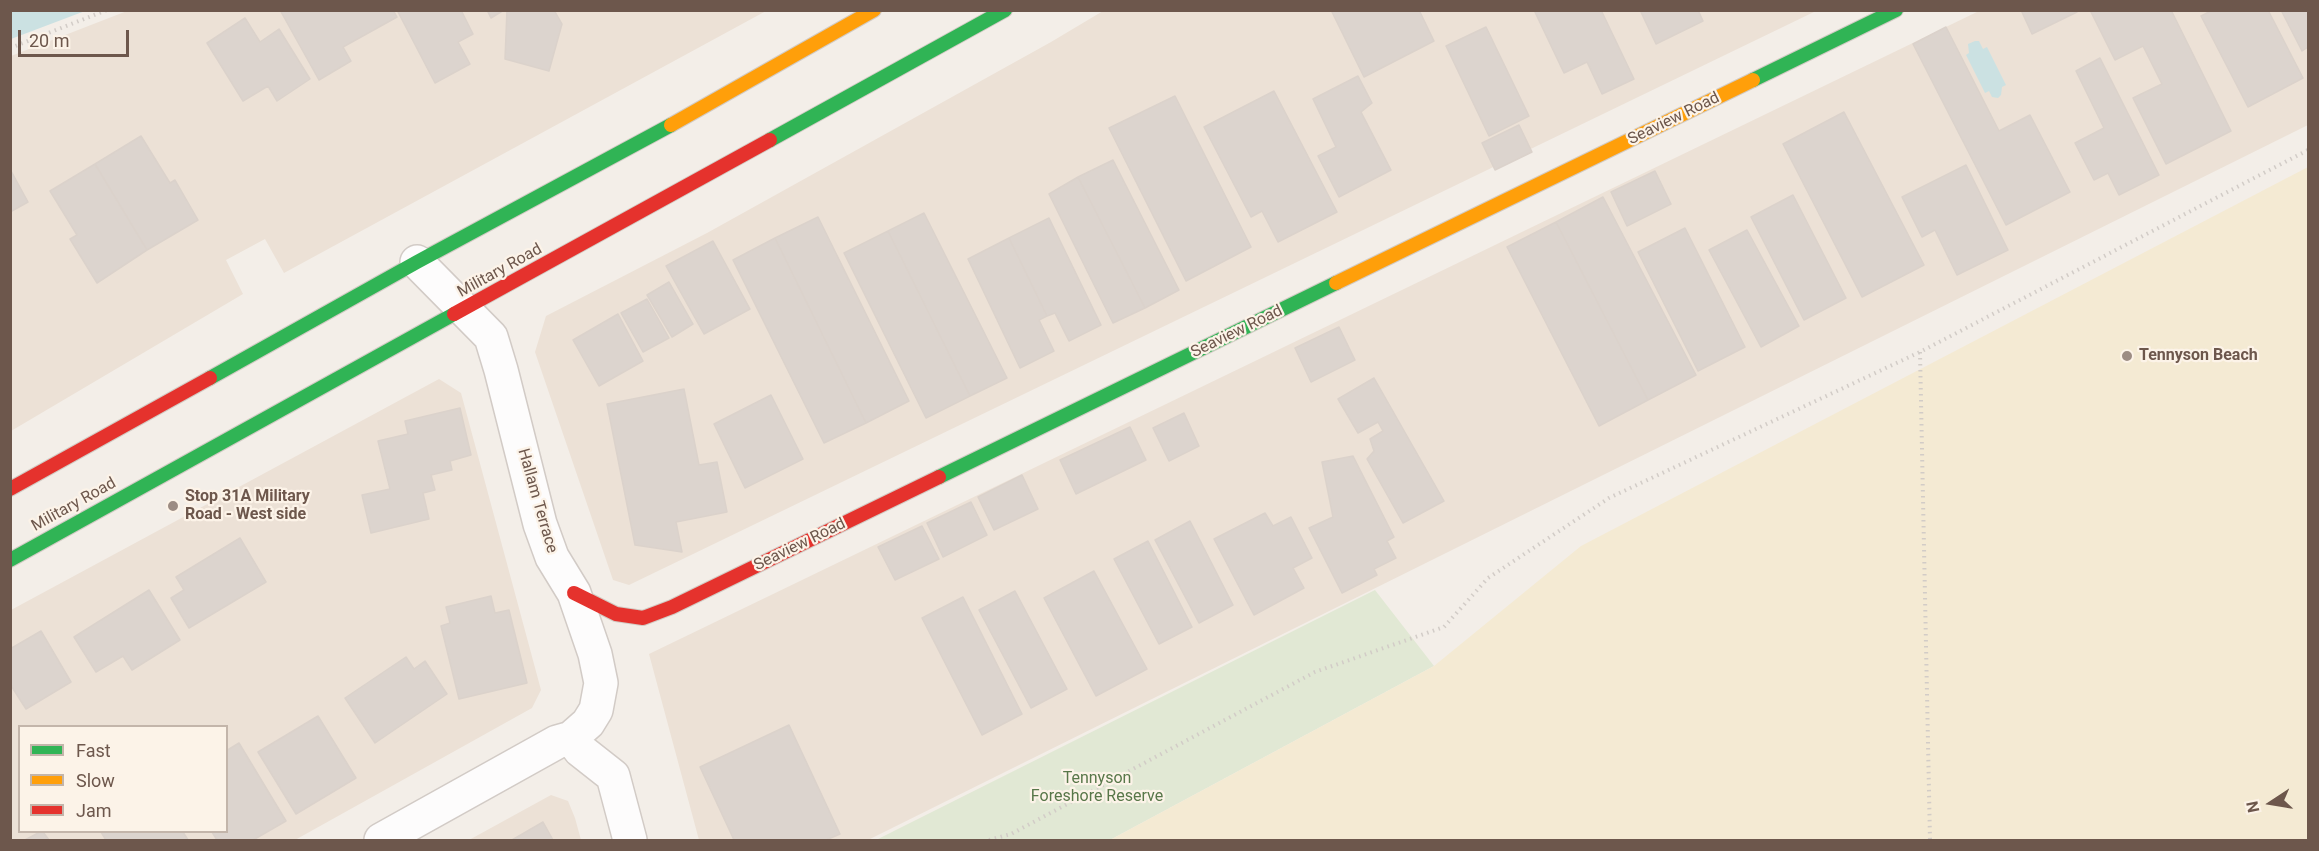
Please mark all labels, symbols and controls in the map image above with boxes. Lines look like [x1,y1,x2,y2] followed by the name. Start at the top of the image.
[21,18,132,56] scale bar
[29,30,69,51] text: 20 m
[1625,89,1723,149] street label: Seaview Road
[455,240,545,302] street label: Military Road
[1188,302,1286,362] street label: Seaview Road
[2139,346,2258,366] place label: Tennyson Beach
[2120,349,2134,363] marker: Tennyson Beach
[513,446,561,556] street label: Hallam Terrace
[29,474,119,536] street label: Military Road
[185,487,310,525] place label: Stop 31A Military Road - West side
[166,499,180,513] marker: Stop 31A Military Road - West side
[751,515,849,575] street label: Seaview Road
[18,725,228,833] legend
[76,740,111,761] text: Fast
[1031,769,1163,807] park label: Tennyson Foreshore Reserve
[76,770,115,791] text: Slow
[2241,773,2301,833] north arrow
[2242,799,2263,814] text: N
[76,800,112,821] text: Jam

